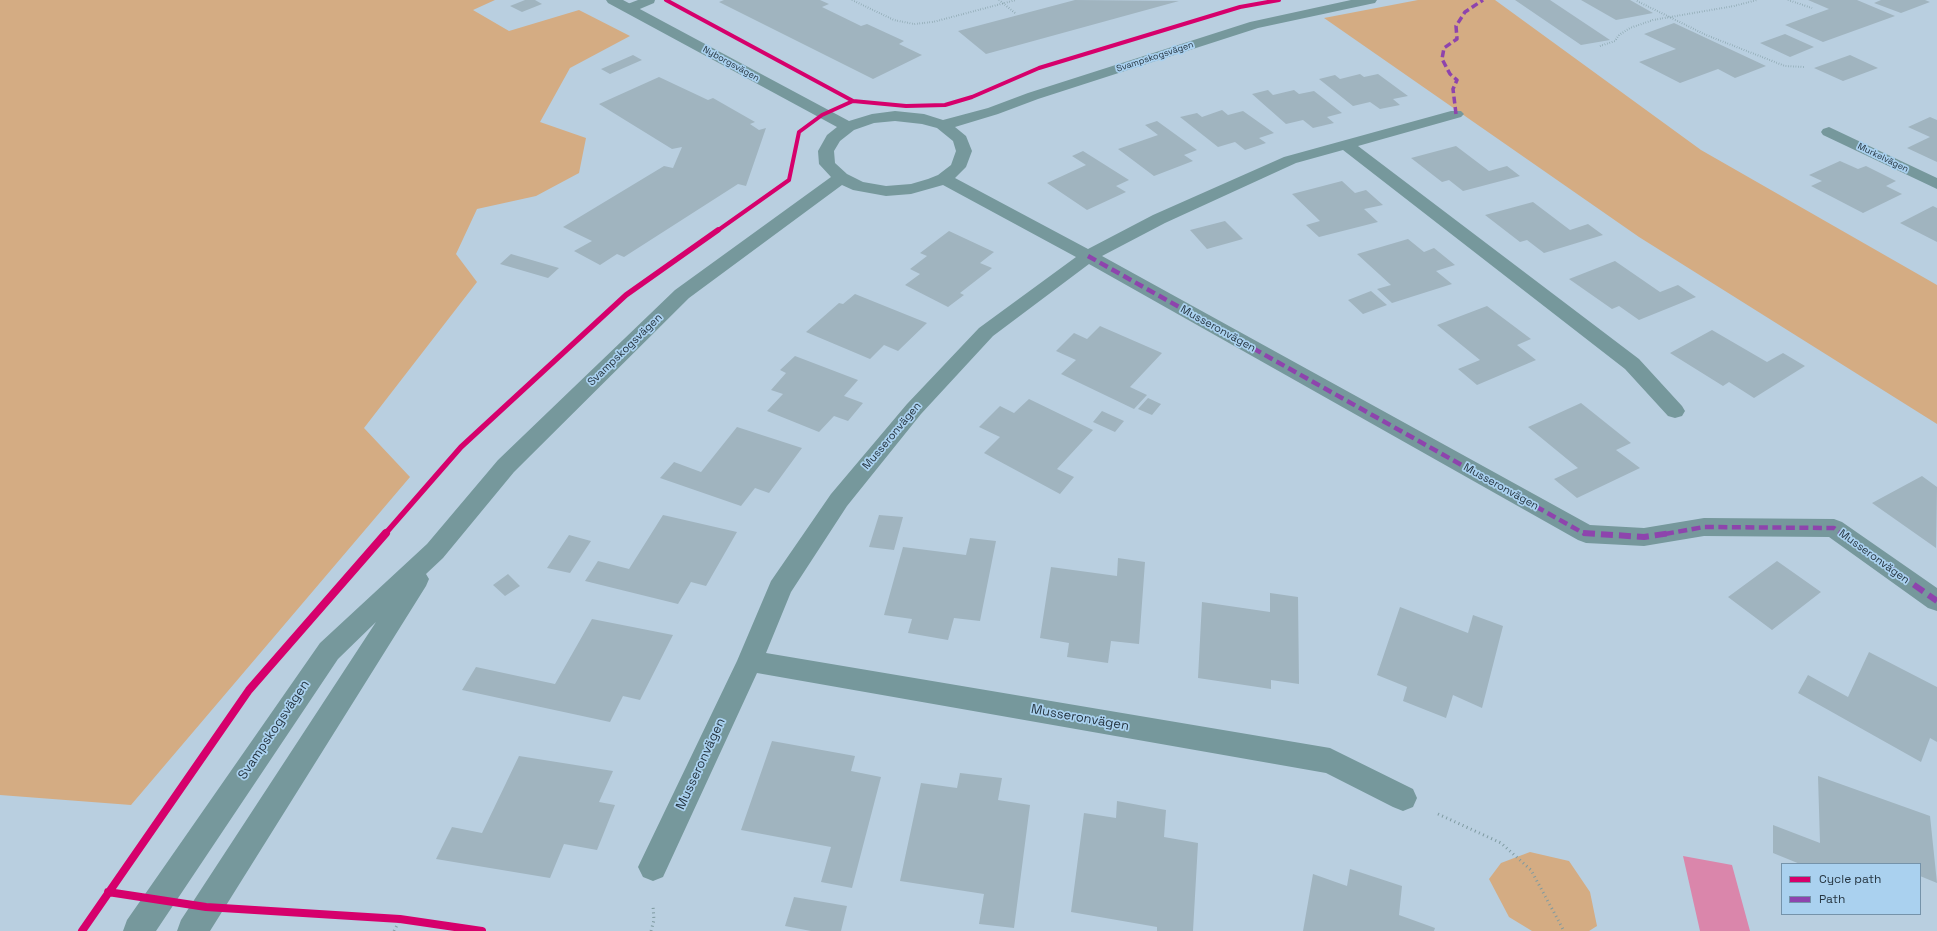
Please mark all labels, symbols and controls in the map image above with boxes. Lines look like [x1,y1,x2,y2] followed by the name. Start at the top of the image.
[1115,39,1195,75] street label: Svampskogsvägen
[701,44,761,84] street label: Nyborgsvägen
[1856,141,1910,175] street label: Murkelvägen
[1178,303,1258,355] street label: Musseronvägen
[585,311,665,389] street label: Svampskogsvägen
[860,400,924,472] street label: Musseronvägen
[1461,461,1541,513] street label: Musseronvägen
[1836,527,1912,587] street label: Musseronvägen
[235,677,313,783] street label: Svampskogsvägen
[1030,702,1130,734] street label: Musseronvägen
[673,716,729,812] street label: Musseronvägen
[1781,863,1921,915] legend
[1819,871,1881,887] text: Cycle path
[1819,891,1845,907] text: Path

